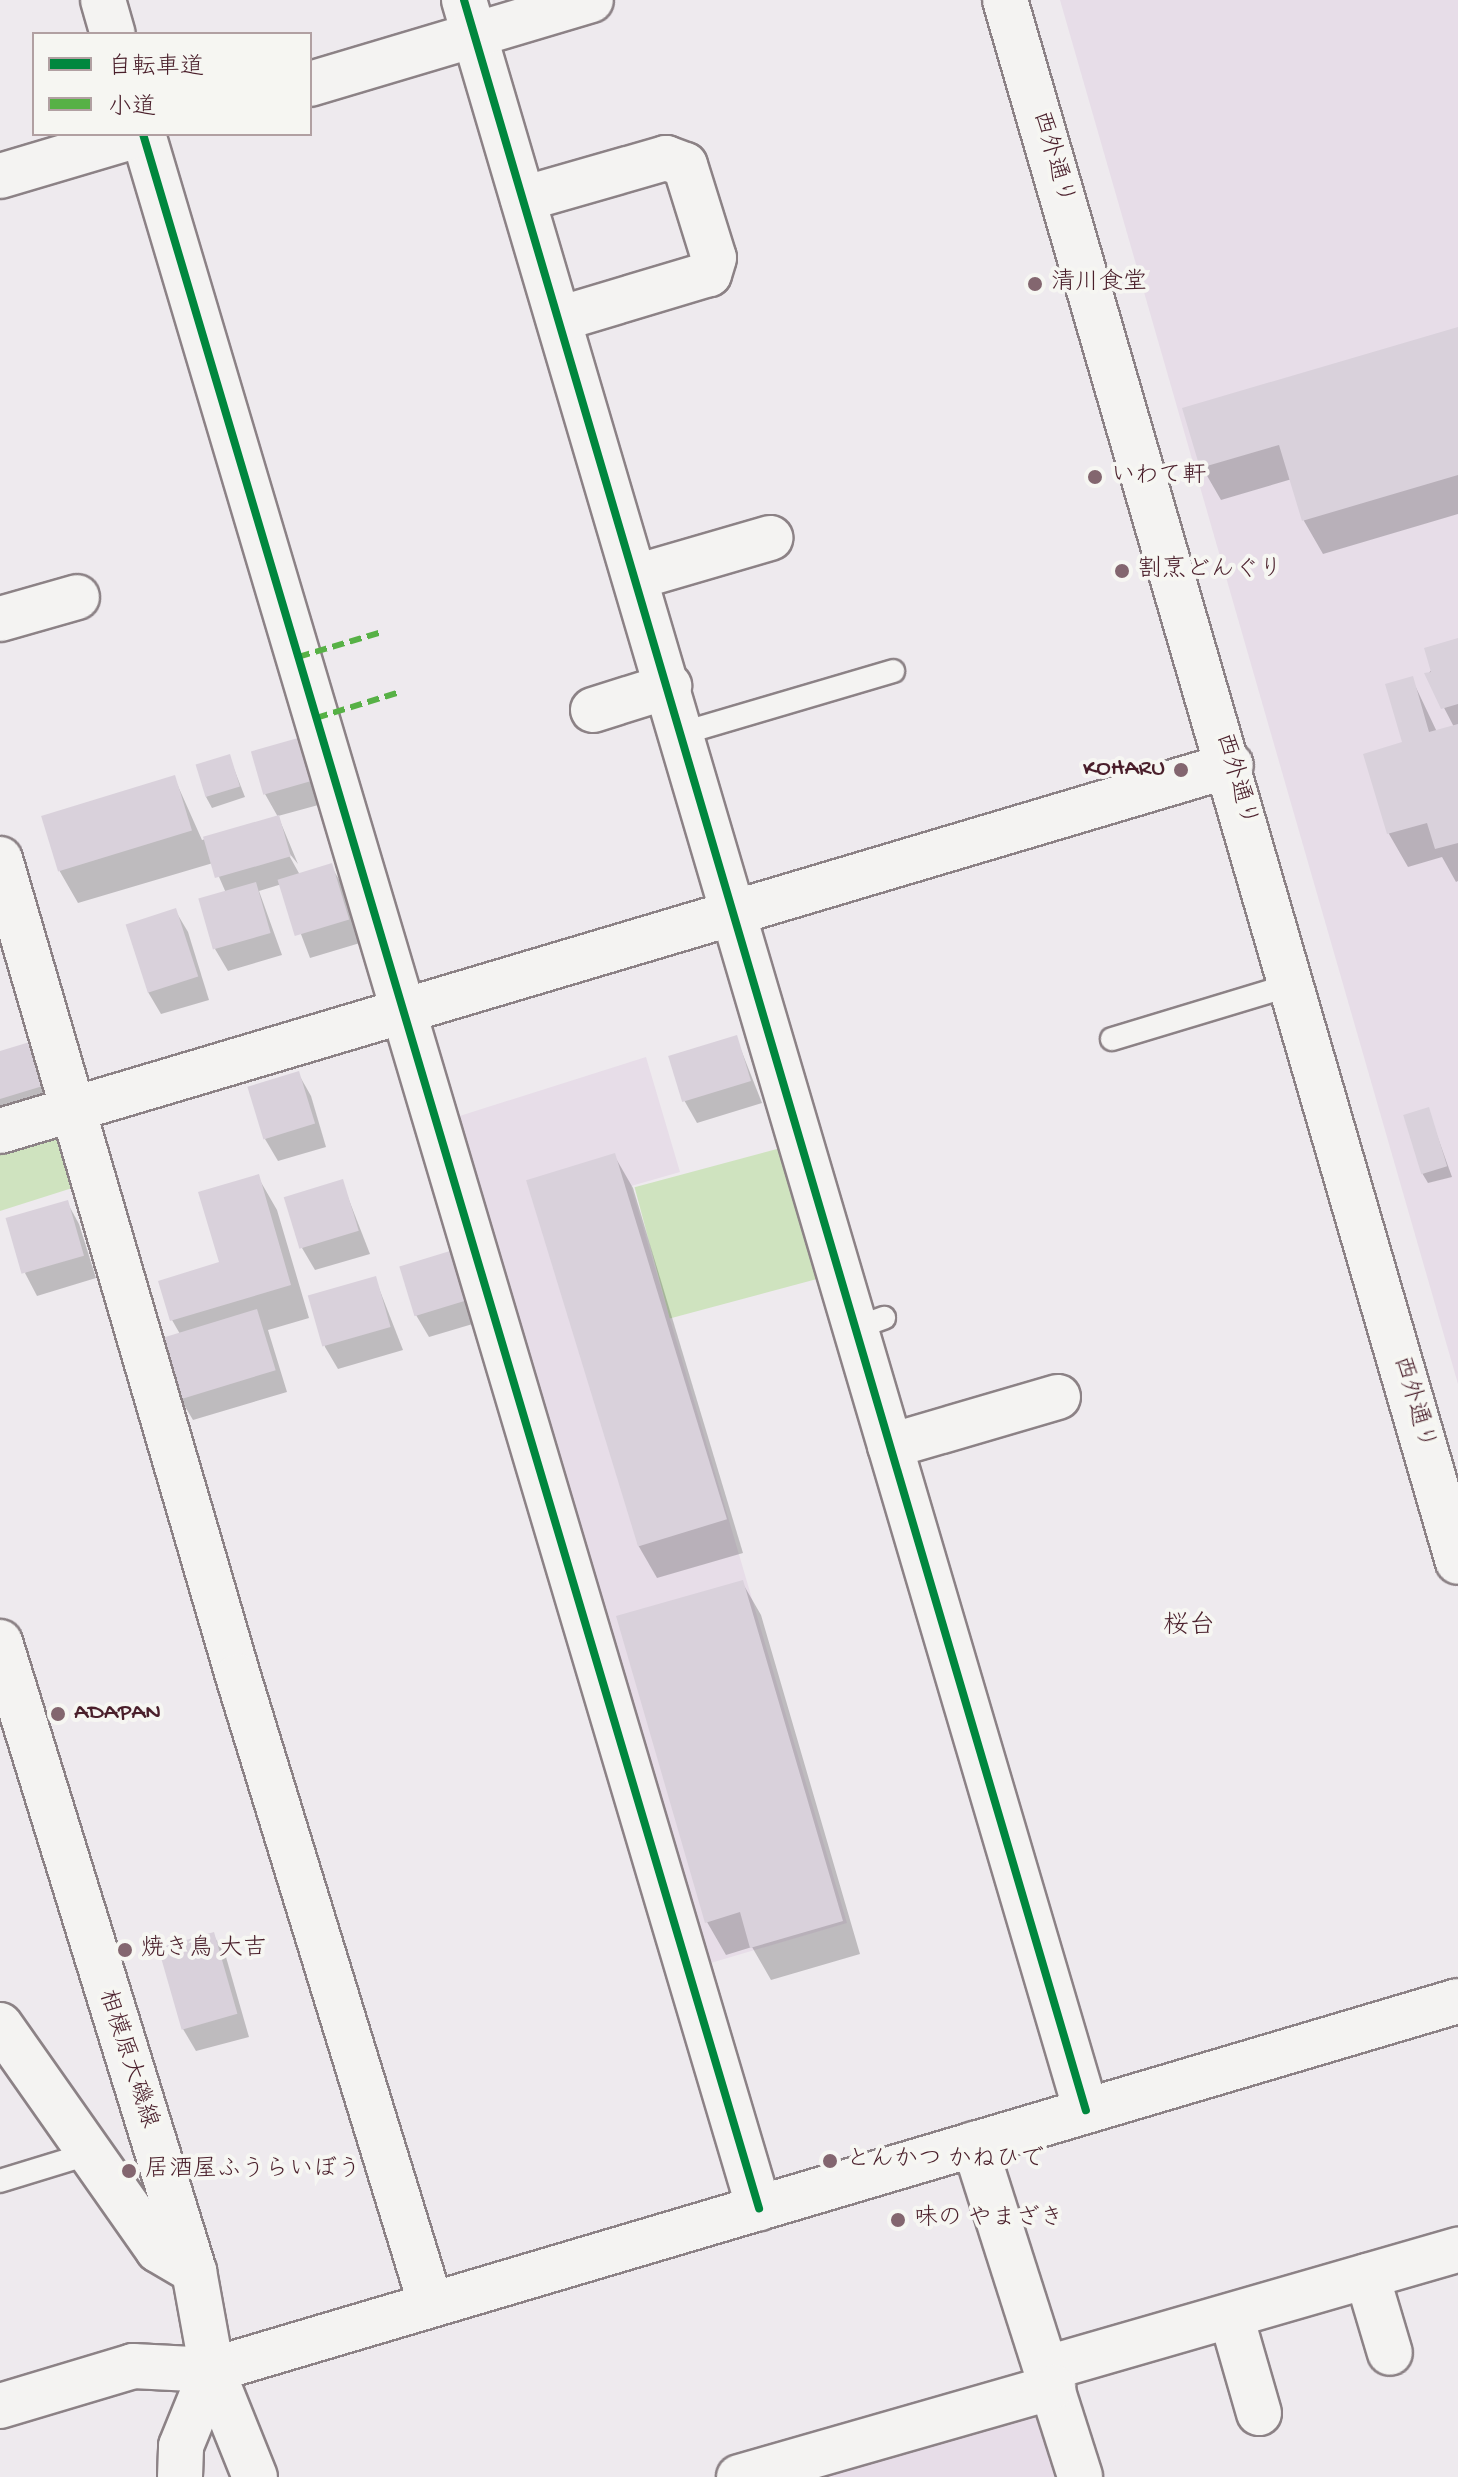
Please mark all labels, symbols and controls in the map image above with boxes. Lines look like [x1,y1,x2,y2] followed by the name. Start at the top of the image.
[32,32,312,136] legend
[108,54,204,83] text: 自転車道
[108,94,156,123] text: 小道
[1025,108,1079,208] street label: 西外通り
[1051,270,1147,298] place label: 清川食堂
[1026,275,1044,293] marker: 清川食堂
[1111,463,1207,491] place label: いわて軒
[1086,468,1104,486] marker: いわて軒
[1138,557,1282,585] place label: 割烹どんぐり
[1113,562,1131,580] marker: 割烹どんぐり
[1208,730,1262,830] street label: 西外通り
[1083,756,1165,784] place label: KOHARU
[1172,761,1190,779] marker: KOHARU
[1386,1353,1440,1453] street label: 西外通り
[1163,1612,1215,1644] district label: 桜台
[74,1700,161,1728] place label: ADAPAN
[49,1705,67,1723] marker: ADAPAN
[141,1936,267,1964] place label: 焼き鳥 大吉
[116,1941,134,1959] marker: 焼き鳥 大吉
[91,1986,163,2132] street label: 相模原大磯線
[846,2147,1044,2175] place label: とんかつ かねひで
[821,2152,839,2170] marker: とんかつ かねひで
[145,2157,361,2185] place label: 居酒屋ふうらいぼう
[120,2162,138,2180] marker: 居酒屋ふうらいぼう
[914,2206,1064,2234] place label: 味の やまざき
[889,2211,907,2229] marker: 味の やまざき

